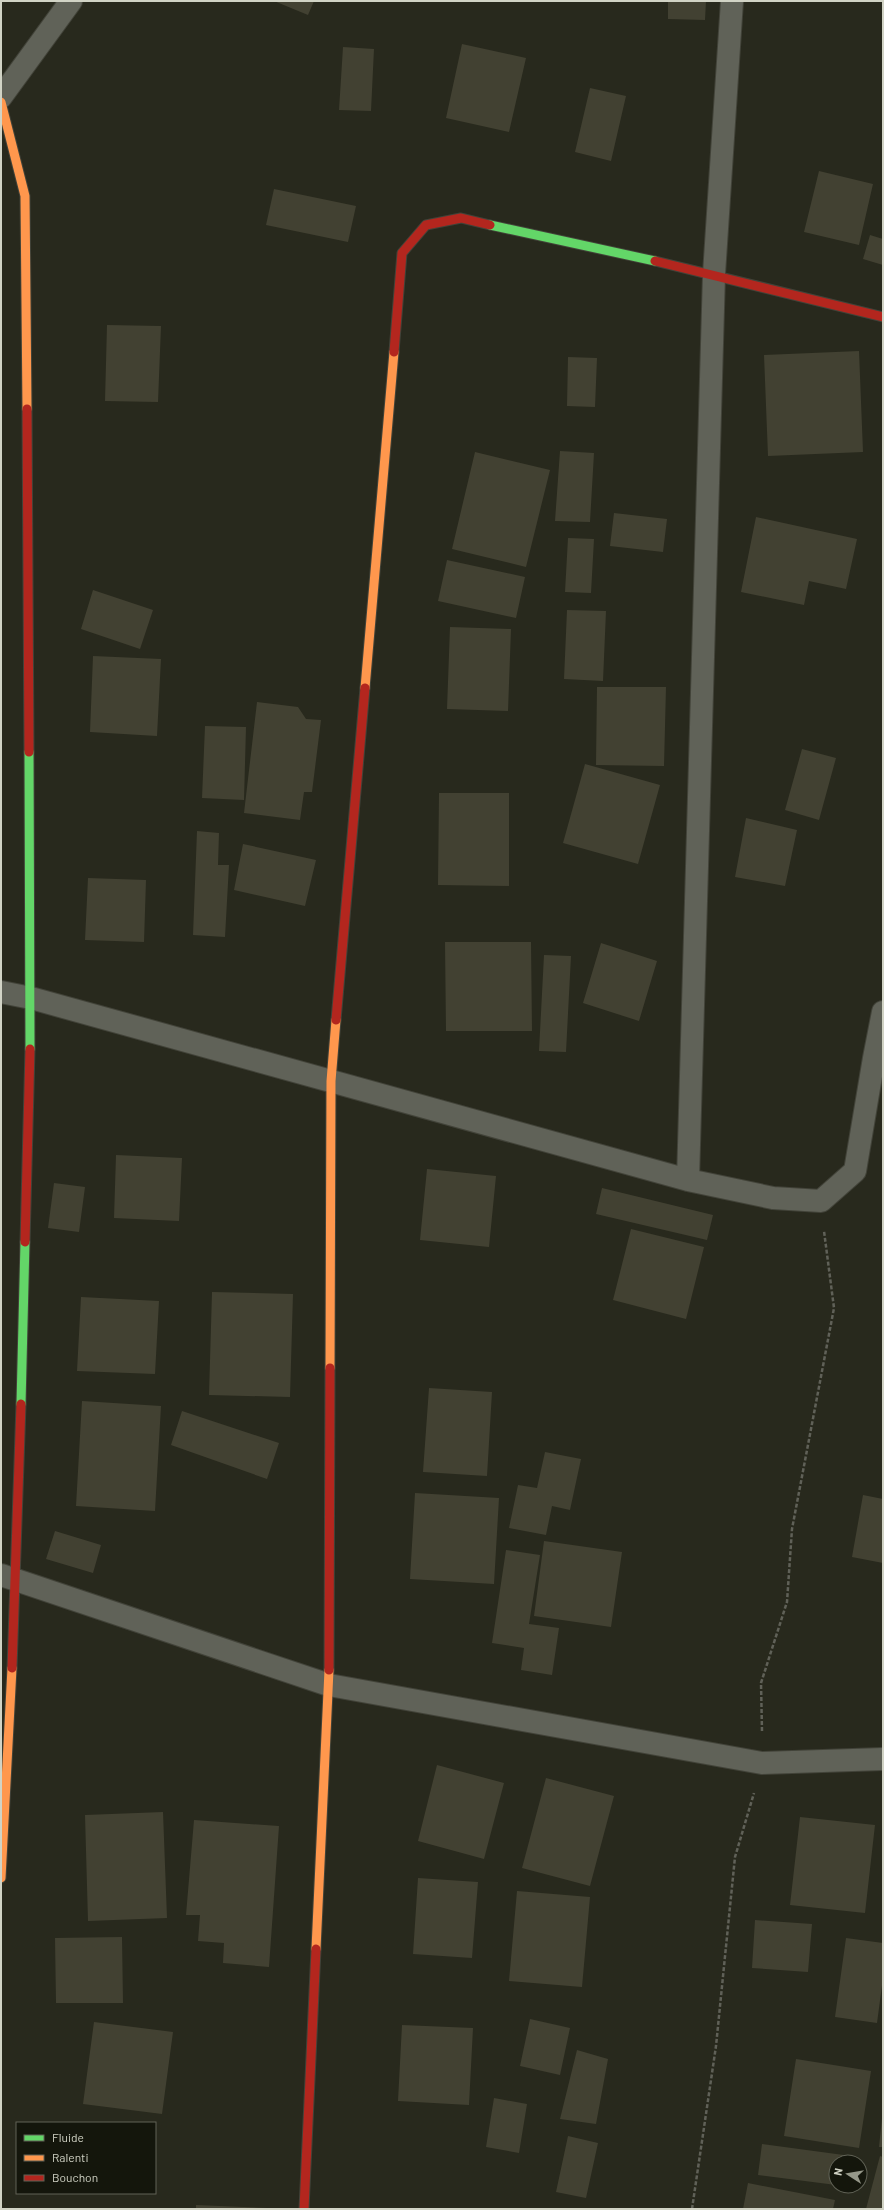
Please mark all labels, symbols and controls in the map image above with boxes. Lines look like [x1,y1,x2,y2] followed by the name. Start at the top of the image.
[16,2122,156,2194] legend
[52,2130,84,2144] text: Fluide
[52,2150,89,2164] text: Ralenti
[828,2154,868,2194] north arrow
[831,2167,845,2177] text: N
[52,2170,98,2184] text: Bouchon

